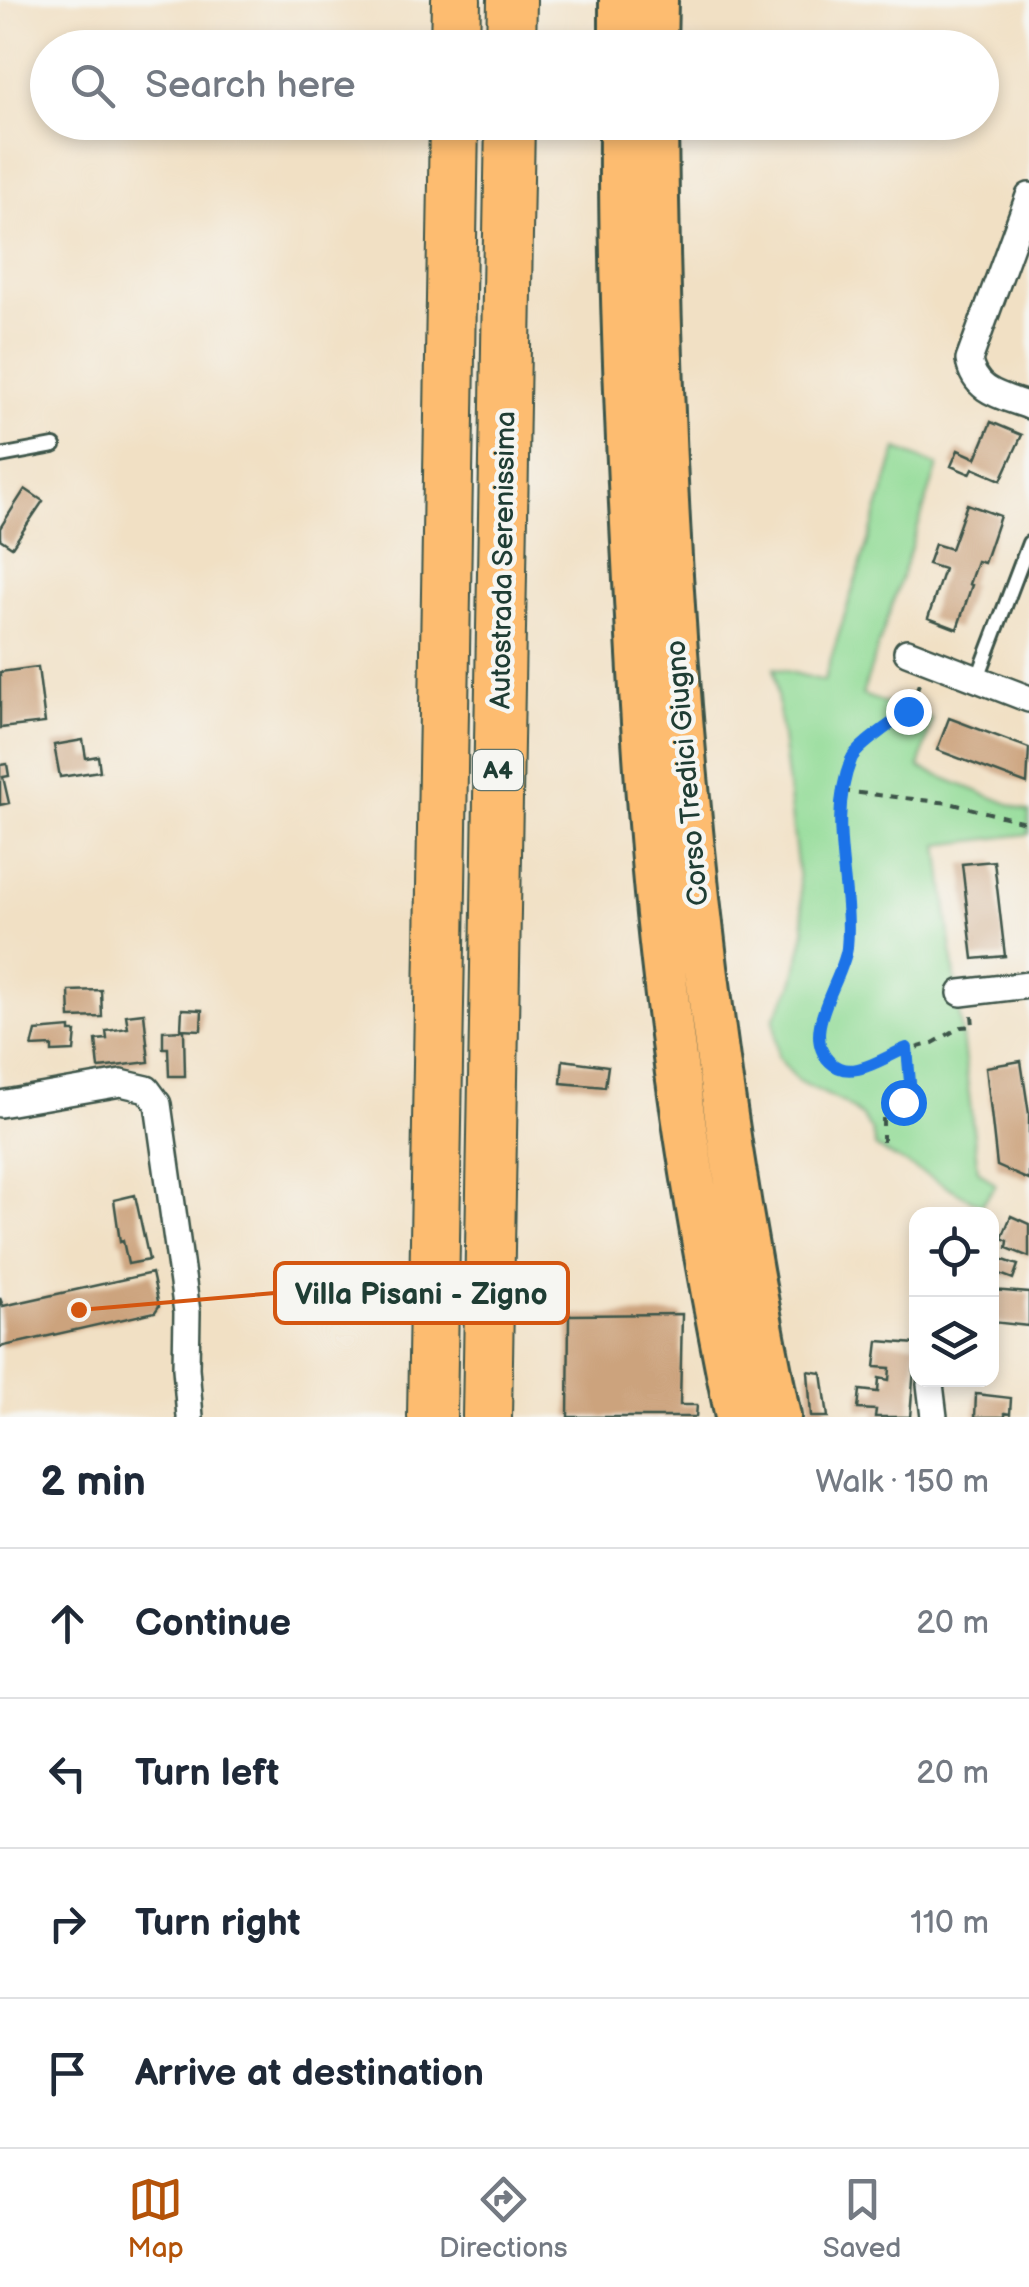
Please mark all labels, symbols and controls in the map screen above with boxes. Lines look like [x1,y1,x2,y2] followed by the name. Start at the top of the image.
[30,30,999,140] search box
[65,58,120,113] icon: search
[145,63,356,108] text: Search here
[484,411,523,709] street label: Autostrada Serenissima
[659,639,716,907] street label: Corso Tredici Giugno
[886,689,932,735] route end
[473,750,523,790] road number: A4
[881,1080,927,1126] route start
[909,1207,999,1387] map controls
[909,1207,999,1297] button: locate
[275,1263,568,1323] callout: Villa Pisani - Zigno
[294,1277,548,1313] text: Villa Pisani - Zigno
[909,1297,999,1387] button: layers
[40,1457,146,1508] text: 2 min
[815,1463,989,1502] text: Walk · 150 m
[40,1596,95,1651] icon: ahead
[135,1601,291,1646] text: Continue
[916,1604,989,1643] text: 20 m
[40,1746,95,1801] icon: left
[135,1751,279,1796] text: Turn left
[916,1754,989,1793] text: 20 m
[40,1896,95,1951] icon: right
[135,1901,300,1946] text: Turn right
[910,1904,989,1943] text: 110 m
[40,2046,95,2101] icon: arrive
[135,2051,484,2096] text: Arrive at destination
[128,2172,184,2265] tab: Map
[439,2172,568,2265] tab: Directions
[823,2172,901,2265] tab: Saved

